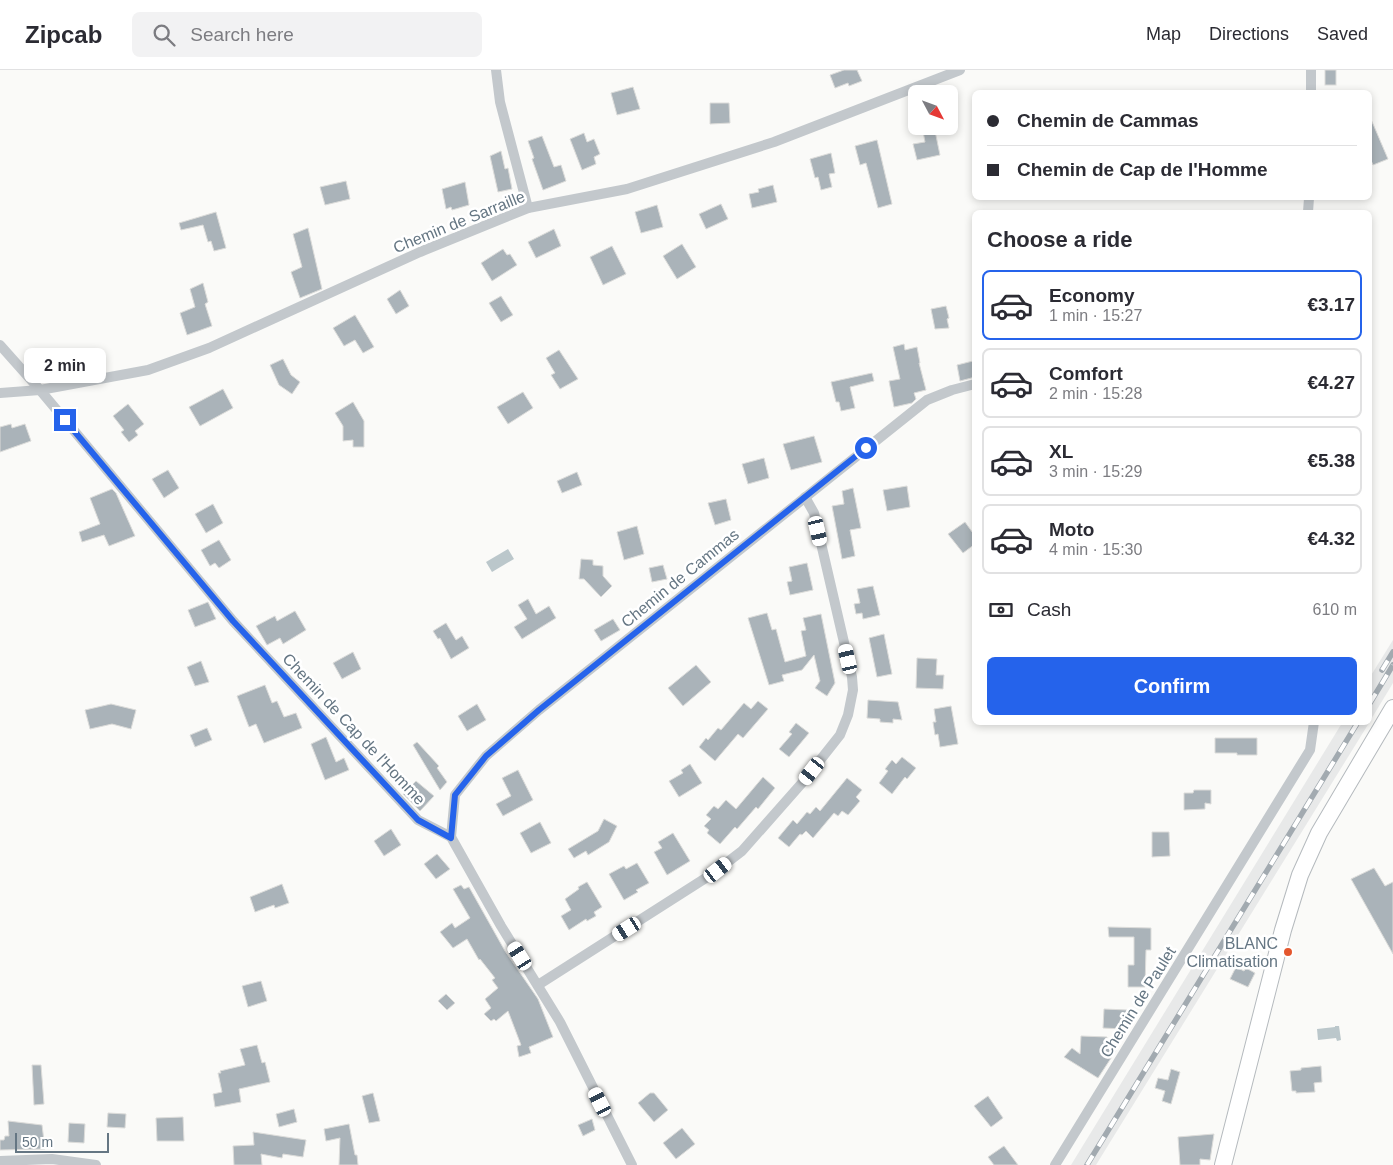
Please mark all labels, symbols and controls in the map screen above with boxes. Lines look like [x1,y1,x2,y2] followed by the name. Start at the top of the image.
[132,12,482,57] search box
[25,21,102,48] text: Zipcab
[150,21,178,49] icon: search
[190,24,294,45] text: Search here
[1146,24,1181,44] text: Map
[1209,24,1289,44] text: Directions
[1317,24,1368,44] text: Saved
[908,85,958,135] north arrow
[908,85,958,135] map controls
[1017,110,1199,131] text: Chemin de Cammas
[1017,159,1268,180] text: Chemin de Cap de l'Homme
[391,188,527,256] street label: Chemin de Sarraille
[987,227,1132,252] text: Choose a ride
[989,283,1034,328] icon: car
[1049,285,1135,306] text: Economy
[1307,294,1355,315] text: €3.17
[1049,307,1142,324] text: 1 min · 15:27
[24,348,106,382] callout: 2 min
[44,357,86,374] text: 2 min
[989,361,1034,406] icon: car
[1049,363,1123,384] text: Comfort
[1307,372,1355,393] text: €4.27
[1049,385,1142,402] text: 2 min · 15:28
[54,409,76,431] route end
[855,437,877,459] route start
[989,439,1034,484] icon: car
[1049,441,1073,462] text: XL
[1307,450,1355,471] text: €5.38
[1049,463,1142,480] text: 3 min · 15:29
[807,515,828,547] car
[989,517,1034,562] icon: car
[1049,519,1094,540] text: Moto
[618,526,742,630] street label: Chemin de Cammas
[1307,528,1355,549] text: €4.32
[1049,541,1142,558] text: 4 min · 15:30
[987,596,1015,624] icon: cash
[1027,599,1071,620] text: Cash
[1313,601,1357,618] text: 610 m
[837,643,858,675] car
[279,650,429,808] street label: Chemin de Cap de l'Homme
[987,657,1357,715] button: Confirm
[796,755,827,787] car
[701,855,734,885] car
[610,915,643,943] car
[1186,935,1278,970] place label: BLANC Climatisation
[505,939,534,973] car
[1097,943,1179,1060] street label: Chemin de Paulet
[1282,946,1294,958] marker: BLANC Climatisation
[586,1085,613,1119] car
[15,1130,109,1153] scale bar
[22,1134,53,1150] text: 50 m

